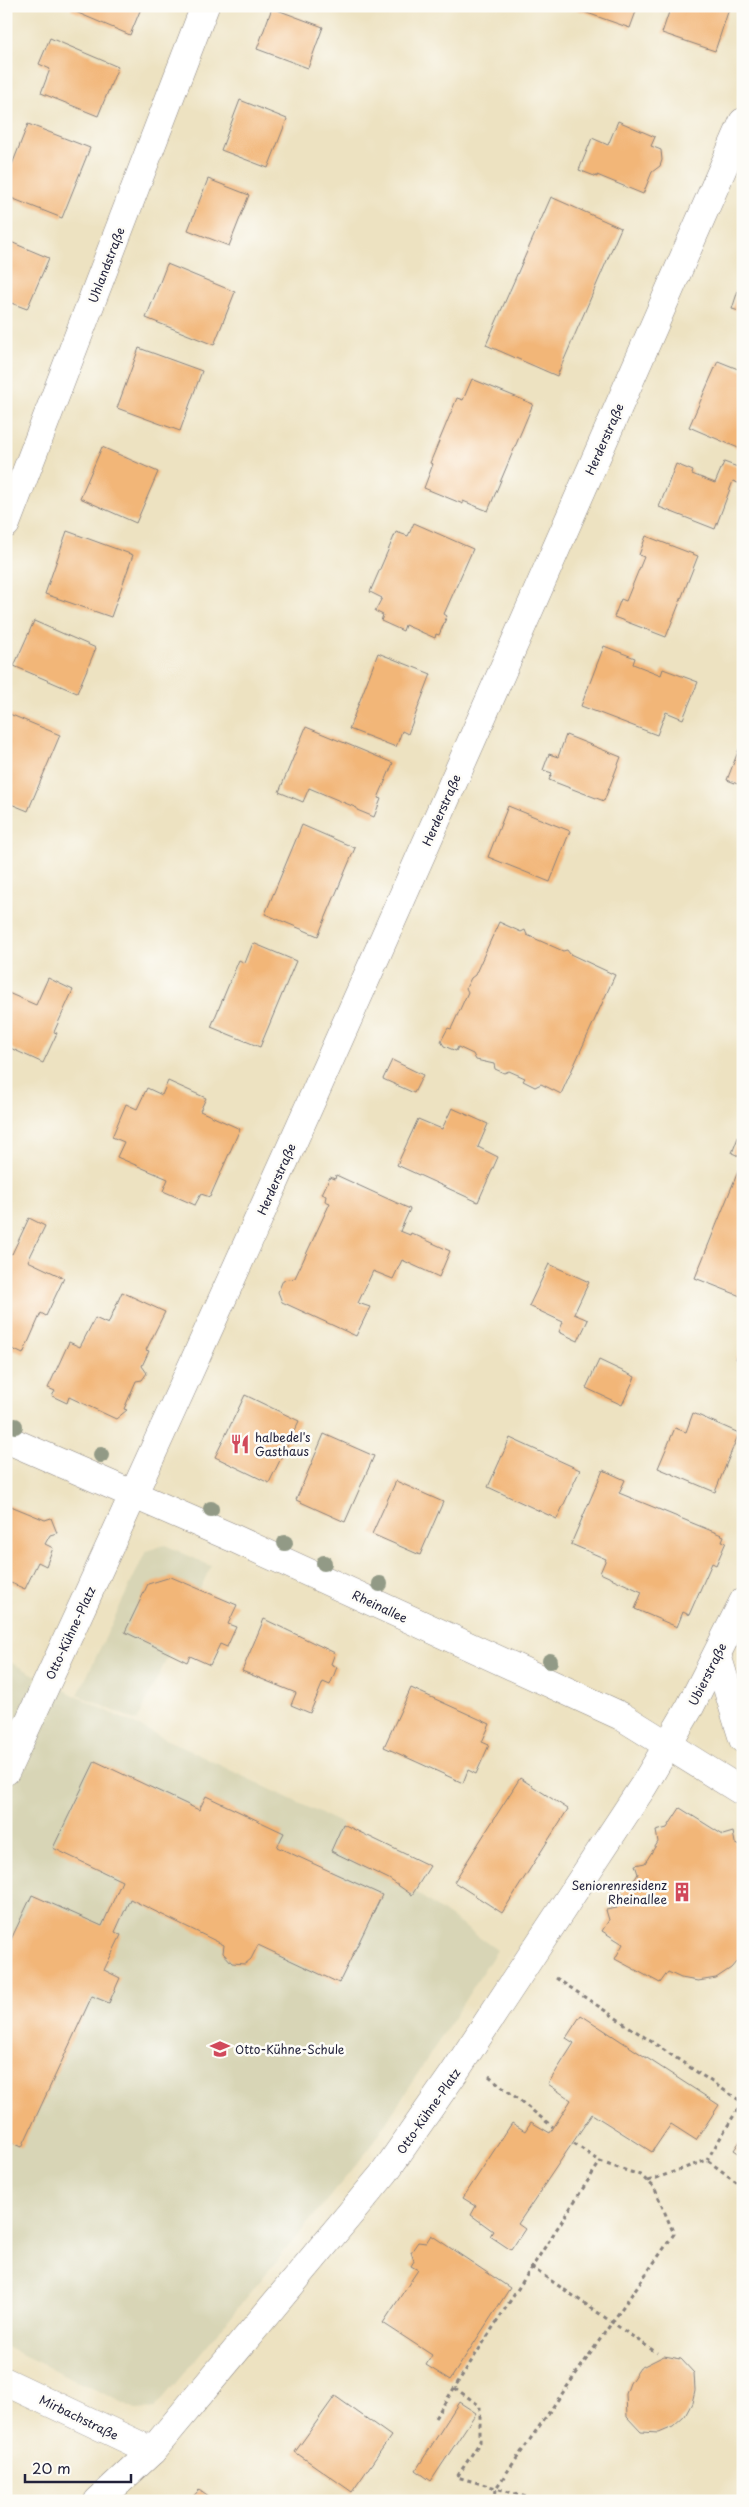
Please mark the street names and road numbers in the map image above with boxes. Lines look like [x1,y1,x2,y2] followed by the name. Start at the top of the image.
[83,225,129,305] street label: Uhlandstraße
[580,400,628,478] street label: Herderstraße
[417,771,465,849] street label: Herderstraße
[252,1140,300,1218] street label: Herderstraße
[41,1583,100,1683] street label: Otto-Kühne-Platz
[349,1585,411,1627] street label: Rheinallee
[684,1640,730,1708] street label: Ubierstraße
[392,2064,465,2158] street label: Otto-Kühne-Platz
[36,2390,122,2444] street label: Mirbachstraße

